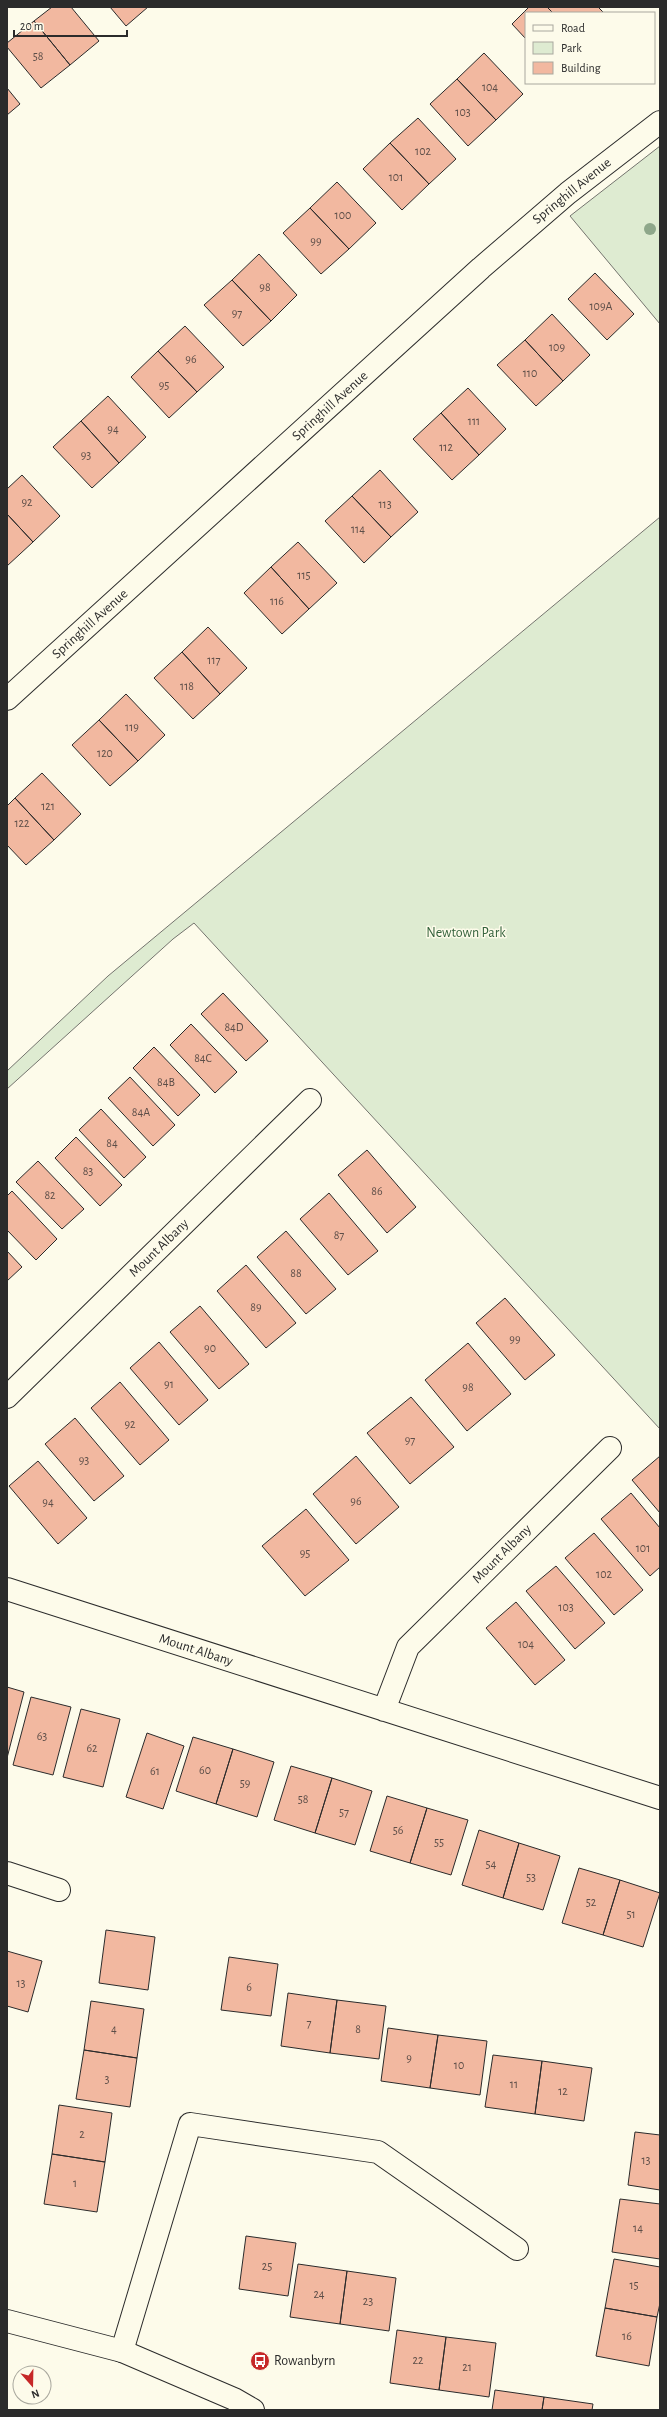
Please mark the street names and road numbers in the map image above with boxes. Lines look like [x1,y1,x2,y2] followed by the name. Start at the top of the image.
[530,155,614,227] street label: Springhill Avenue
[290,369,370,443] street label: Springhill Avenue
[50,587,130,661] street label: Springhill Avenue
[127,1216,191,1280] street label: Mount Albany
[470,1522,534,1586] street label: Mount Albany
[157,1631,235,1669] street label: Mount Albany

